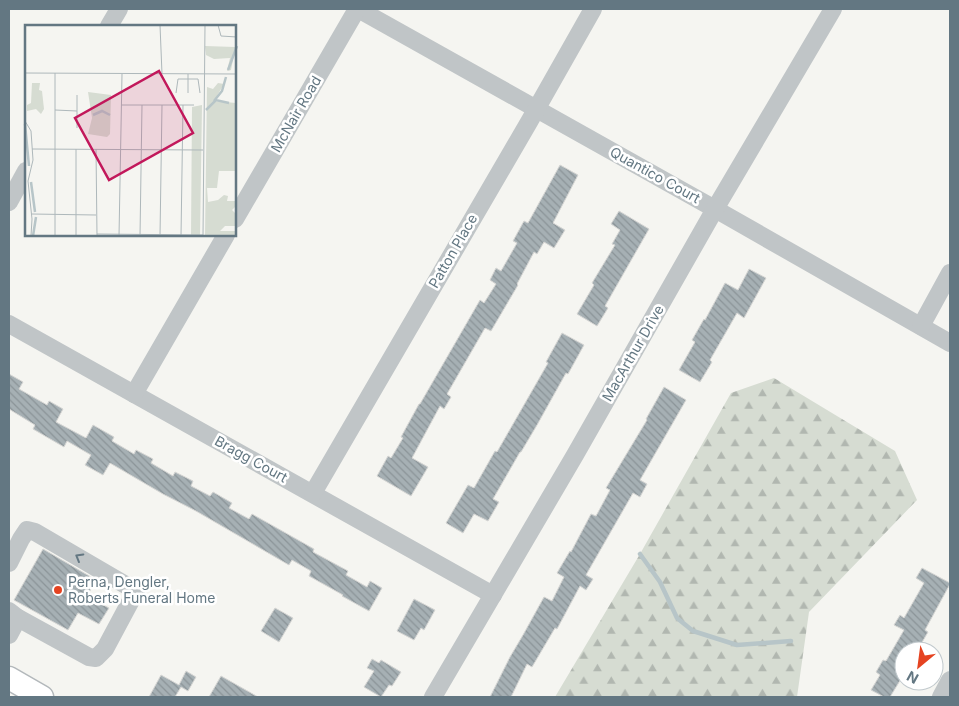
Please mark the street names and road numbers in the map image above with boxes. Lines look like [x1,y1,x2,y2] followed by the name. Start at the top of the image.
[267,73,324,155] street label: McNair Road
[607,143,704,207] street label: Quantico Court
[425,211,481,291] street label: Patton Place
[598,302,667,404] street label: MacArthur Drive
[212,432,291,486] street label: Bragg Court

